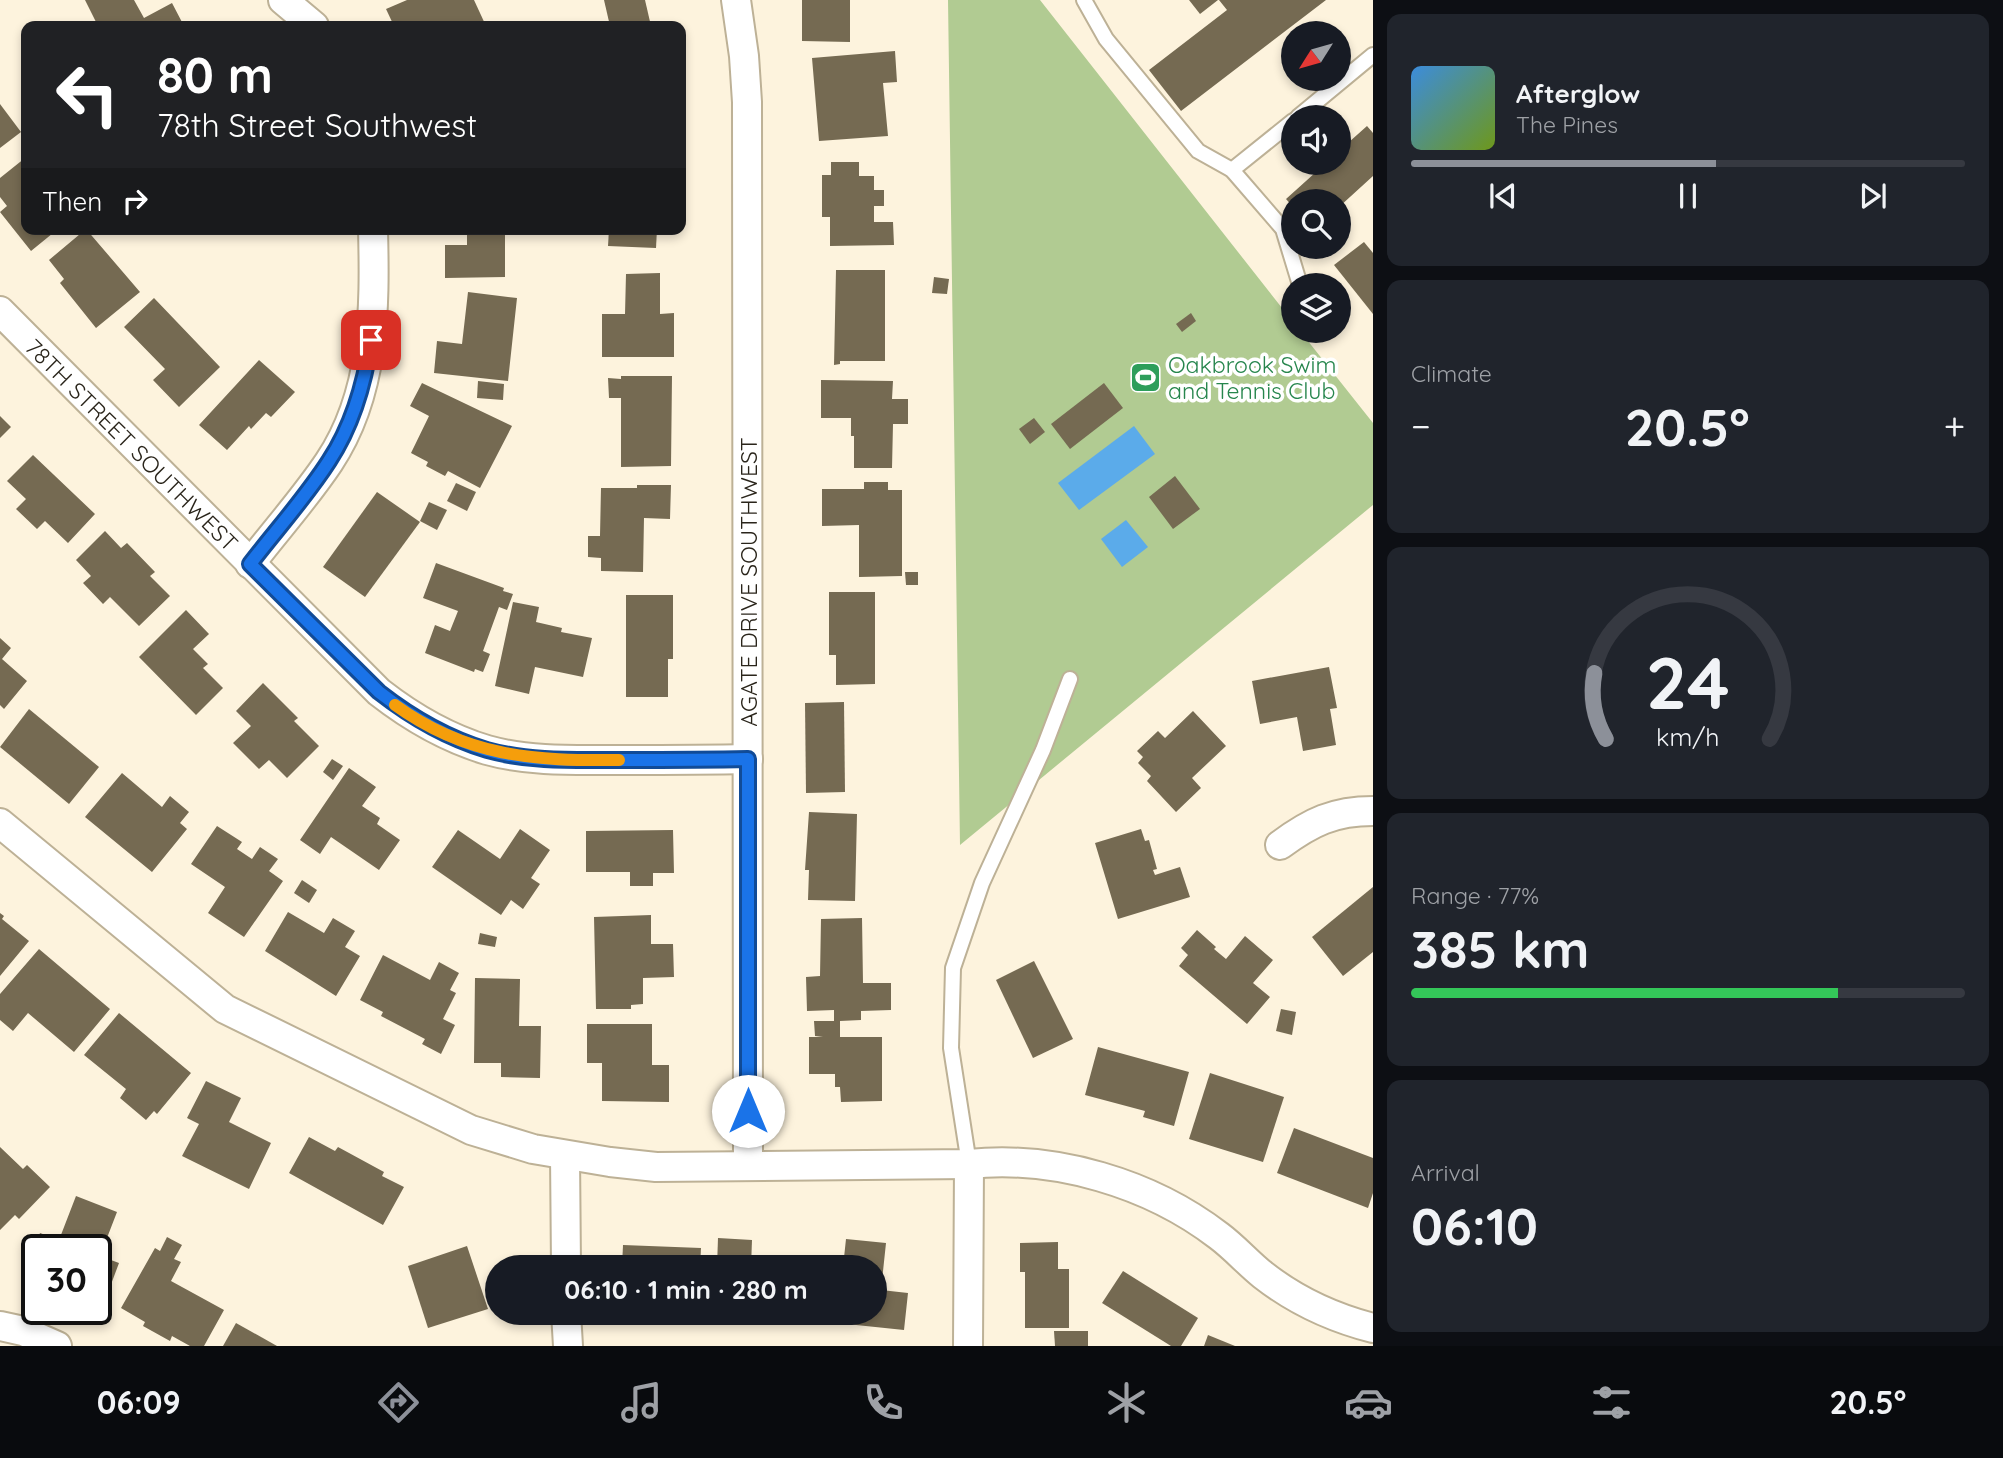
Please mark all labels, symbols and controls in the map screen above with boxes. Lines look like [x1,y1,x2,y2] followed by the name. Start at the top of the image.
[1281,21,1351,91] north arrow
[1281,21,1351,343] map controls
[157,44,273,105] text: 80 m
[42,49,133,140] icon: left
[1516,77,1640,110] text: Afterglow
[157,105,477,145] text: 78th Street Southwest
[1281,105,1351,175] button: sound
[1516,110,1618,139] text: The Pines
[1484,177,1522,215] icon: previous
[1669,177,1707,215] icon: pause
[1854,177,1892,215] icon: next
[116,182,154,220] icon: right
[42,185,102,218] text: Then
[1281,189,1351,259] button: search
[1281,273,1351,343] button: layers
[341,310,401,370] pin
[352,321,390,359] icon: arrive
[20,333,244,557] street label: 78TH STREET SOUTHWEST
[1168,350,1337,405] place label: Oakbrook Swim and Tennis Club
[1411,359,1492,388] text: Climate
[1128,360,1162,394] sports icon: Oakbrook Swim and Tennis Club
[1625,394,1750,459] text: 20.5°
[1411,402,1431,450] text: −
[1944,402,1965,450] text: +
[734,437,763,727] street label: AGATE DRIVE SOUTHWEST
[1646,636,1730,727] text: 24
[1656,721,1720,752] text: km/h
[1411,881,1539,910] text: Range · 77%
[1411,916,1589,981] text: 385 km
[711,1074,785,1148] position arrow
[1411,1158,1480,1187] text: Arrival
[1411,1193,1538,1258] text: 06:10
[21,1234,112,1325] speed limit sign: 30
[564,1273,808,1306] text: 06:10 · 1 min · 280 m
[374,1378,423,1427] icon: directions
[617,1378,666,1427] icon: music
[859,1378,908,1427] icon: phone
[1102,1378,1151,1427] icon: climate
[1344,1378,1393,1427] icon: car
[1587,1378,1636,1427] icon: filters
[97,1382,181,1422] text: 06:09
[1829,1382,1906,1422] text: 20.5°

